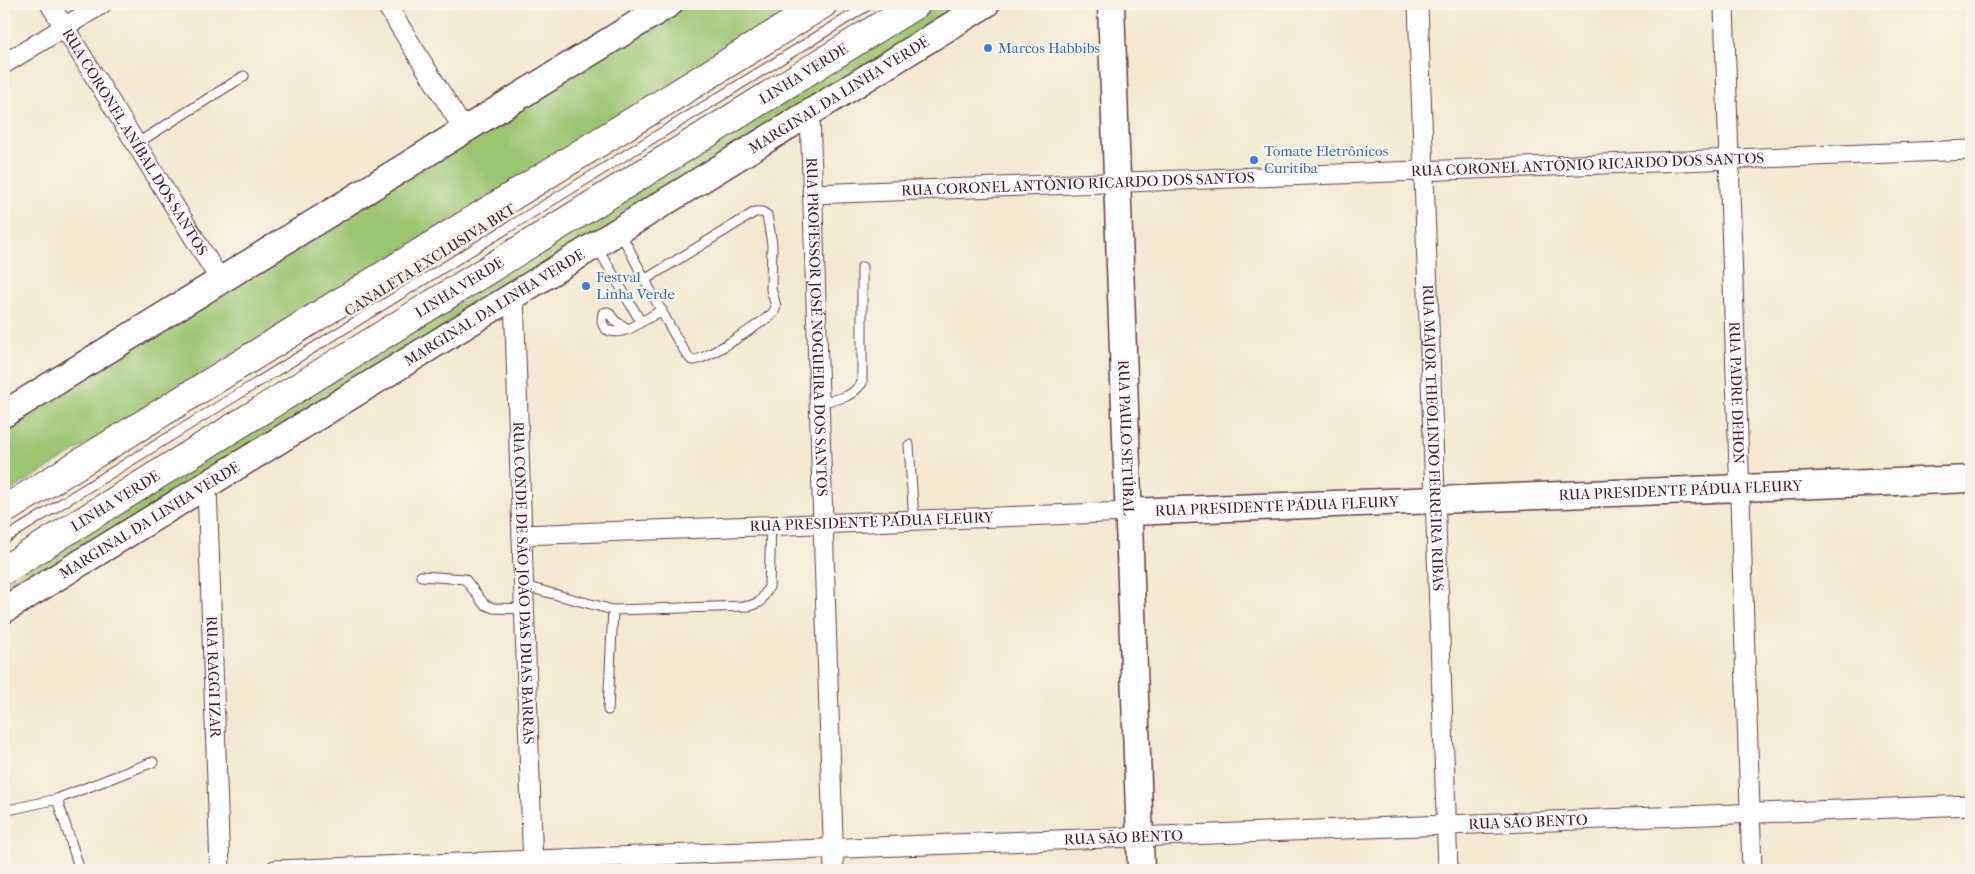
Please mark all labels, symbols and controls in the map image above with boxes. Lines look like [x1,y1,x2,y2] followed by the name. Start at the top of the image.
[58,25,212,259] street label: RUA CORONEL ANÍBAL DOS SANTOS
[745,32,932,157] street label: MARGINAL DA LINHA VERDE
[756,39,851,108] street label: LINHA VERDE
[998,39,1101,57] place label: Marcos Habbibs
[982,42,994,54] marker: Marcos Habbibs
[1264,142,1389,177] place label: Tomate Eletrônicos Curitiba
[1410,149,1765,180] street label: RUA CORONEL ANTÔNIO RICARDO DOS SANTOS
[1248,154,1260,166] marker: Tomate Eletrônicos Curitiba
[802,157,831,497] street label: RUA PROFESSOR JOSÉ NOGUEIRA DOS SANTOS
[901,168,1255,200] street label: RUA CORONEL ANTÔNIO RICARDO DOS SANTOS
[341,199,520,320] street label: CANALETA EXCLUSIVA BRT
[401,245,588,370] street label: MARGINAL DA LINHA VERDE
[412,253,507,322] street label: LINHA VERDE
[596,268,675,303] place label: Festval Linha Verde
[580,280,592,292] marker: Festval Linha Verde
[1419,284,1447,592] street label: RUA MAJOR THEOLINDO FERREIRA RIBAS
[1725,321,1748,465] street label: RUA PADRE DEHON
[1114,360,1138,516] street label: RUA PAULO SETÚBAL
[509,421,538,745] street label: RUA CONDE DE SÃO JOÃO DAS DUAS BARRAS
[56,458,243,583] street label: MARGINAL DA LINHA VERDE
[67,467,163,535] street label: LINHA VERDE
[1558,477,1804,504] street label: RUA PRESIDENTE PÁDUA FLEURY
[1154,492,1400,520] street label: RUA PRESIDENTE PÁDUA FLEURY
[749,508,995,535] street label: RUA PRESIDENTE PÁDUA FLEURY
[202,616,225,739] street label: RUA RAGGI IZAR
[1468,811,1588,833] street label: RUA SÃO BENTO
[1063,826,1183,849] street label: RUA SÃO BENTO

